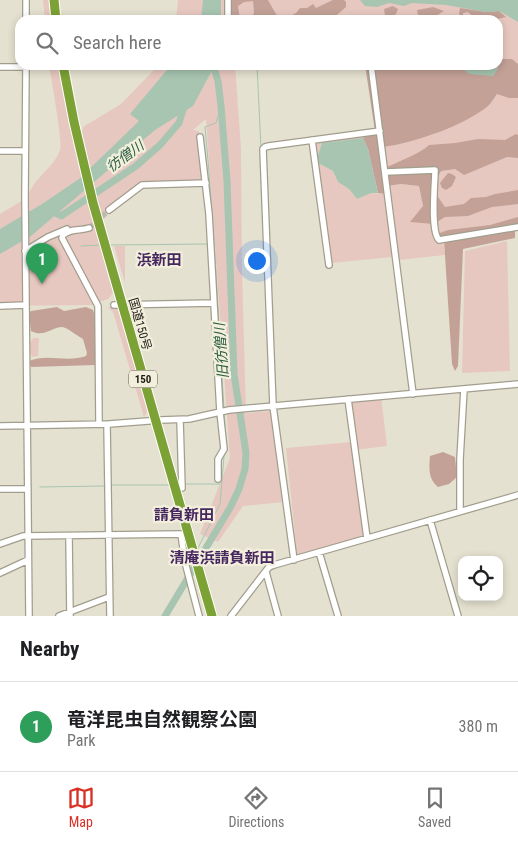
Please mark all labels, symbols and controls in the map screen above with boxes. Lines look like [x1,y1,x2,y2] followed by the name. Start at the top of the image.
[15,15,503,70] search box
[33,29,61,57] icon: search
[73,31,161,54] text: Search here
[103,136,148,175] water label: 彷僧川
[26,243,58,284] pin: 1
[244,248,270,274] your location
[136,251,182,269] district label: 浜新田
[126,296,154,352] street label: 国道150号
[211,321,231,379] water label: 旧彷僧川
[129,370,157,388] road number: 150
[154,506,214,524] district label: 請負新田
[169,549,275,567] district label: 清庵浜請負新田
[458,556,503,601] map controls
[458,556,503,601] button: locate
[20,637,79,661] text: Nearby
[67,708,257,731] text: 竜洋昆虫自然観察公園
[32,717,40,736] text: 1
[459,717,498,736] text: 380 m
[67,731,96,750] text: Park
[67,784,95,830] tab: Map
[228,784,284,830] tab: Directions
[418,784,451,830] tab: Saved

